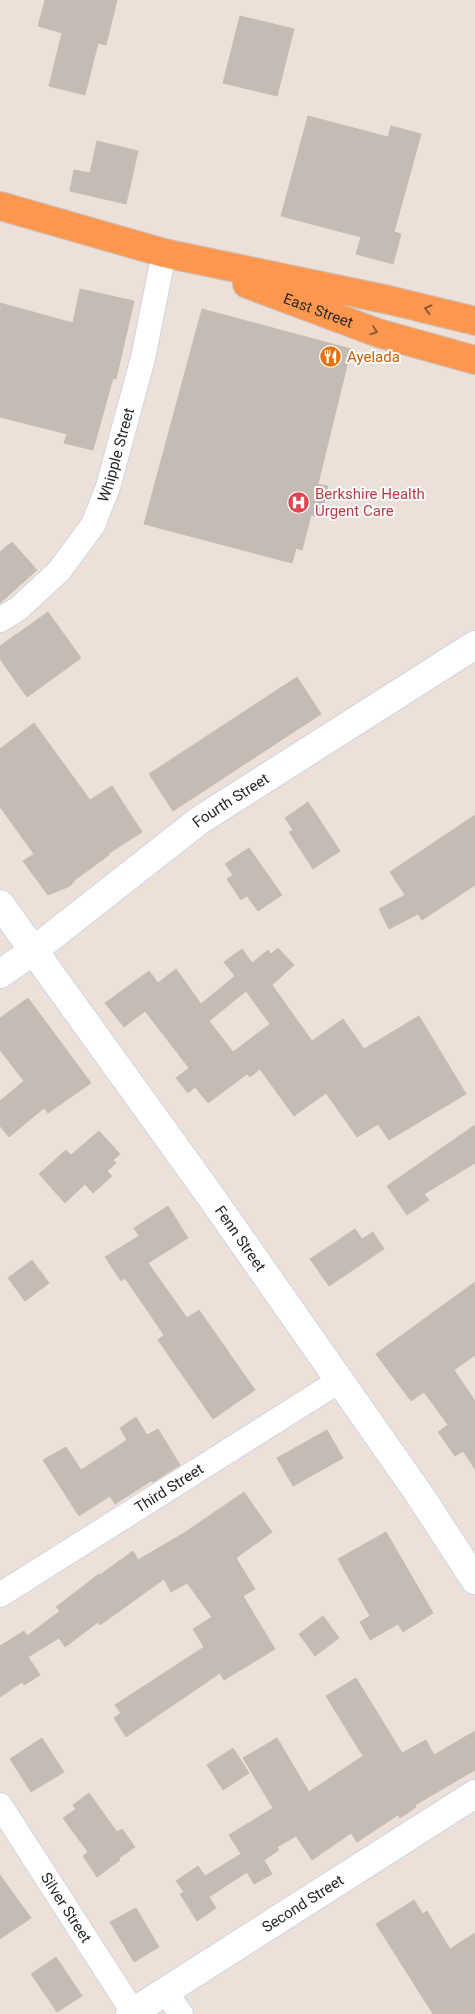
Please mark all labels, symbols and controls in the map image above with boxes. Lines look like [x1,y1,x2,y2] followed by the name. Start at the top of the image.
[281,289,355,332] street label: East Street
[423,304,432,315] one-way arrow
[369,325,377,335] one-way arrow
[319,345,343,369] restaurant icon: Ayelada
[347,348,400,366] place label: Ayelada
[94,406,138,505] street label: Whipple Street
[315,485,425,520] place label: Berkshire Health Urgent Care
[287,491,311,515] hospital icon: Berkshire Health Urgent Care
[189,769,272,831] street label: Fourth Street
[211,1202,270,1275] street label: Fenn Street
[131,1460,207,1517] street label: Third Street
[37,1869,95,1946] street label: Silver Street
[259,1871,347,1936] street label: Second Street

